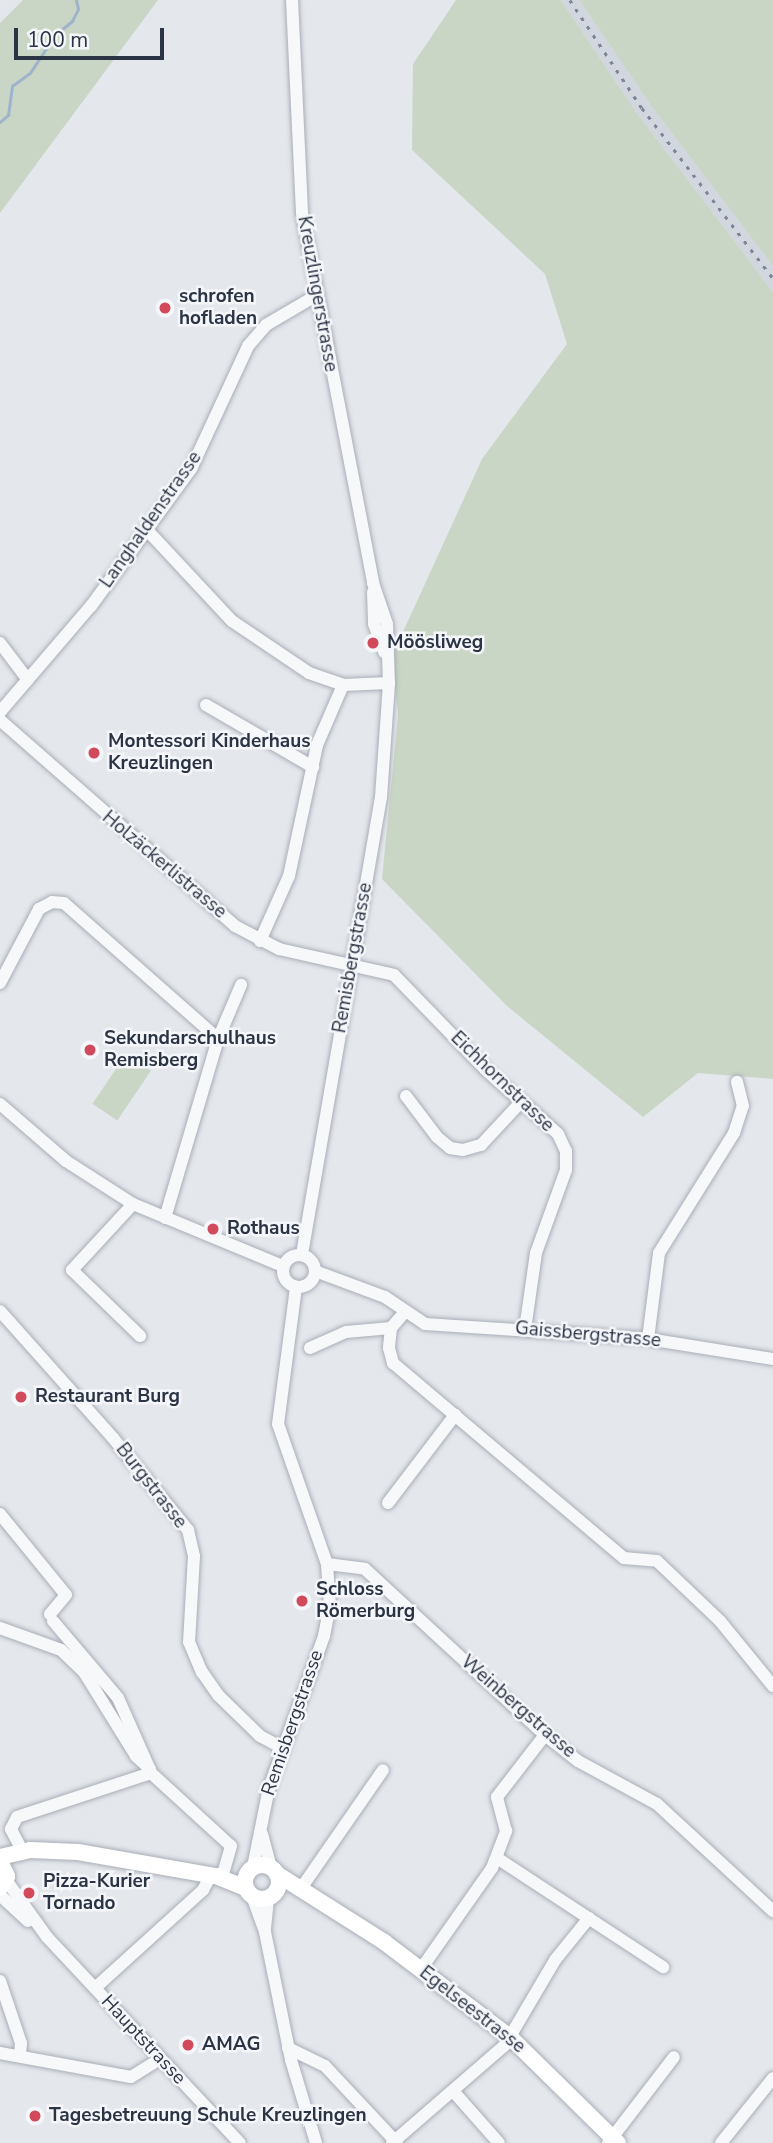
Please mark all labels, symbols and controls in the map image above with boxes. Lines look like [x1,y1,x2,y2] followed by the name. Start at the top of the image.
[18,14,168,58] scale bar
[27,26,88,54] text: 100 m
[292,214,342,374] street label: Kreuzlingerstrasse
[179,286,257,330] place label: schrofen hofladen
[157,300,173,316] marker: schrofen hofladen
[95,447,207,593] street label: Langhaldenstrasse
[387,632,483,654] place label: Möösliweg
[365,635,381,651] marker: Möösliweg
[108,731,310,775] place label: Montessori Kinderhaus Kreuzlingen
[86,745,102,761] marker: Montessori Kinderhaus Kreuzlingen
[97,806,231,924] street label: Holzäckerlistrasse
[329,881,377,1035] street label: Remisbergstrasse
[446,1027,558,1137] street label: Eichhornstrasse
[104,1028,276,1072] place label: Sekundarschulhaus Remisberg
[82,1042,98,1058] marker: Sekundarschulhaus Remisberg
[227,1218,300,1240] place label: Rothaus
[205,1221,221,1237] marker: Rothaus
[514,1317,662,1353] street label: Gaissbergstrasse
[35,1386,180,1408] place label: Restaurant Burg
[13,1389,29,1405] marker: Restaurant Burg
[111,1439,191,1533] street label: Burgstrasse
[316,1579,415,1623] place label: Schloss Römerburg
[294,1593,310,1609] marker: Schloss Römerburg
[257,1647,329,1799] street label: Remisbergstrasse
[456,1651,580,1763] street label: Weinbergstrasse
[43,1871,150,1915] place label: Pizza-Kurier Tornado
[21,1885,37,1901] marker: Pizza-Kurier Tornado
[415,1962,529,2058] street label: Egelseestrasse
[96,1991,190,2089] street label: Hauptstrasse
[202,2034,260,2056] place label: AMAG
[180,2037,196,2053] marker: AMAG
[49,2105,367,2127] place label: Tagesbetreuung Schule Kreuzlingen
[27,2108,43,2124] marker: Tagesbetreuung Schule Kreuzlingen

